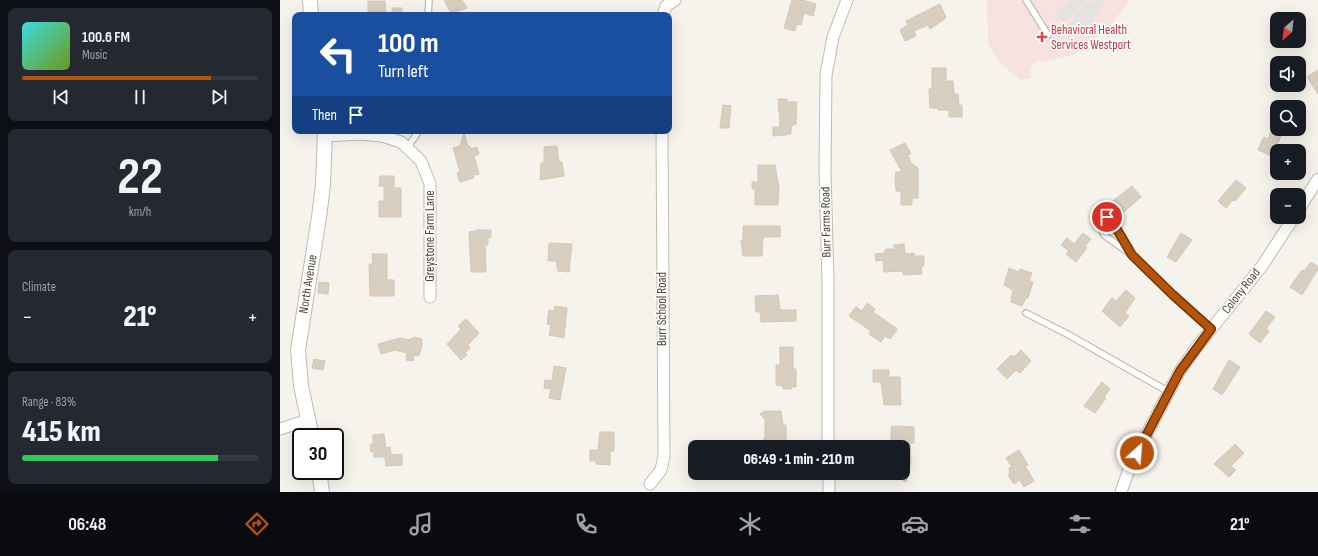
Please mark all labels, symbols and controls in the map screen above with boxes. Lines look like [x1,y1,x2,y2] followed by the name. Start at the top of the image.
[1270,12,1306,48] north arrow
[1270,12,1306,224] map controls
[1051,22,1131,53] place label: Behavioral Health Services Westport
[378,27,439,60] text: 100 m
[82,28,130,47] text: 100.6 FM
[312,28,364,80] icon: left
[1036,31,1048,43] marker: Behavioral Health Services Westport
[82,47,107,63] text: Music
[1270,56,1306,92] button: sound
[378,61,429,82] text: Turn left
[50,86,72,108] icon: previous
[129,86,151,108] icon: pause
[208,86,230,108] icon: next
[1270,100,1306,136] button: search
[345,104,367,126] icon: arrive
[312,106,337,125] text: Then
[1270,144,1306,180] button: +
[117,146,163,209] text: 22
[817,186,835,258] street label: Burr Farms Road
[1270,188,1306,224] button: −
[422,190,438,282] street label: Greystone Farm Lane
[1090,200,1124,234] pin
[129,204,151,220] text: km/h
[1096,206,1118,228] icon: arrive
[295,253,321,315] street label: North Avenue
[1218,265,1264,317] street label: Colony Road
[654,272,670,346] street label: Burr School Road
[22,279,56,295] text: Climate
[123,299,157,335] text: 21°
[22,304,33,331] text: −
[247,304,258,331] text: +
[22,394,76,410] text: Range · 83%
[22,414,101,450] text: 415 km
[292,428,344,480] speed limit sign: 30
[1116,432,1158,474] position arrow
[744,450,854,469] text: 06:49 · 1 min · 210 m
[243,510,271,538] icon: directions
[407,510,435,538] icon: music
[572,510,600,538] icon: phone
[736,510,764,538] icon: climate
[901,510,929,538] icon: car
[1066,510,1094,538] icon: filters
[68,514,106,535] text: 06:48
[1230,514,1250,535] text: 21°

